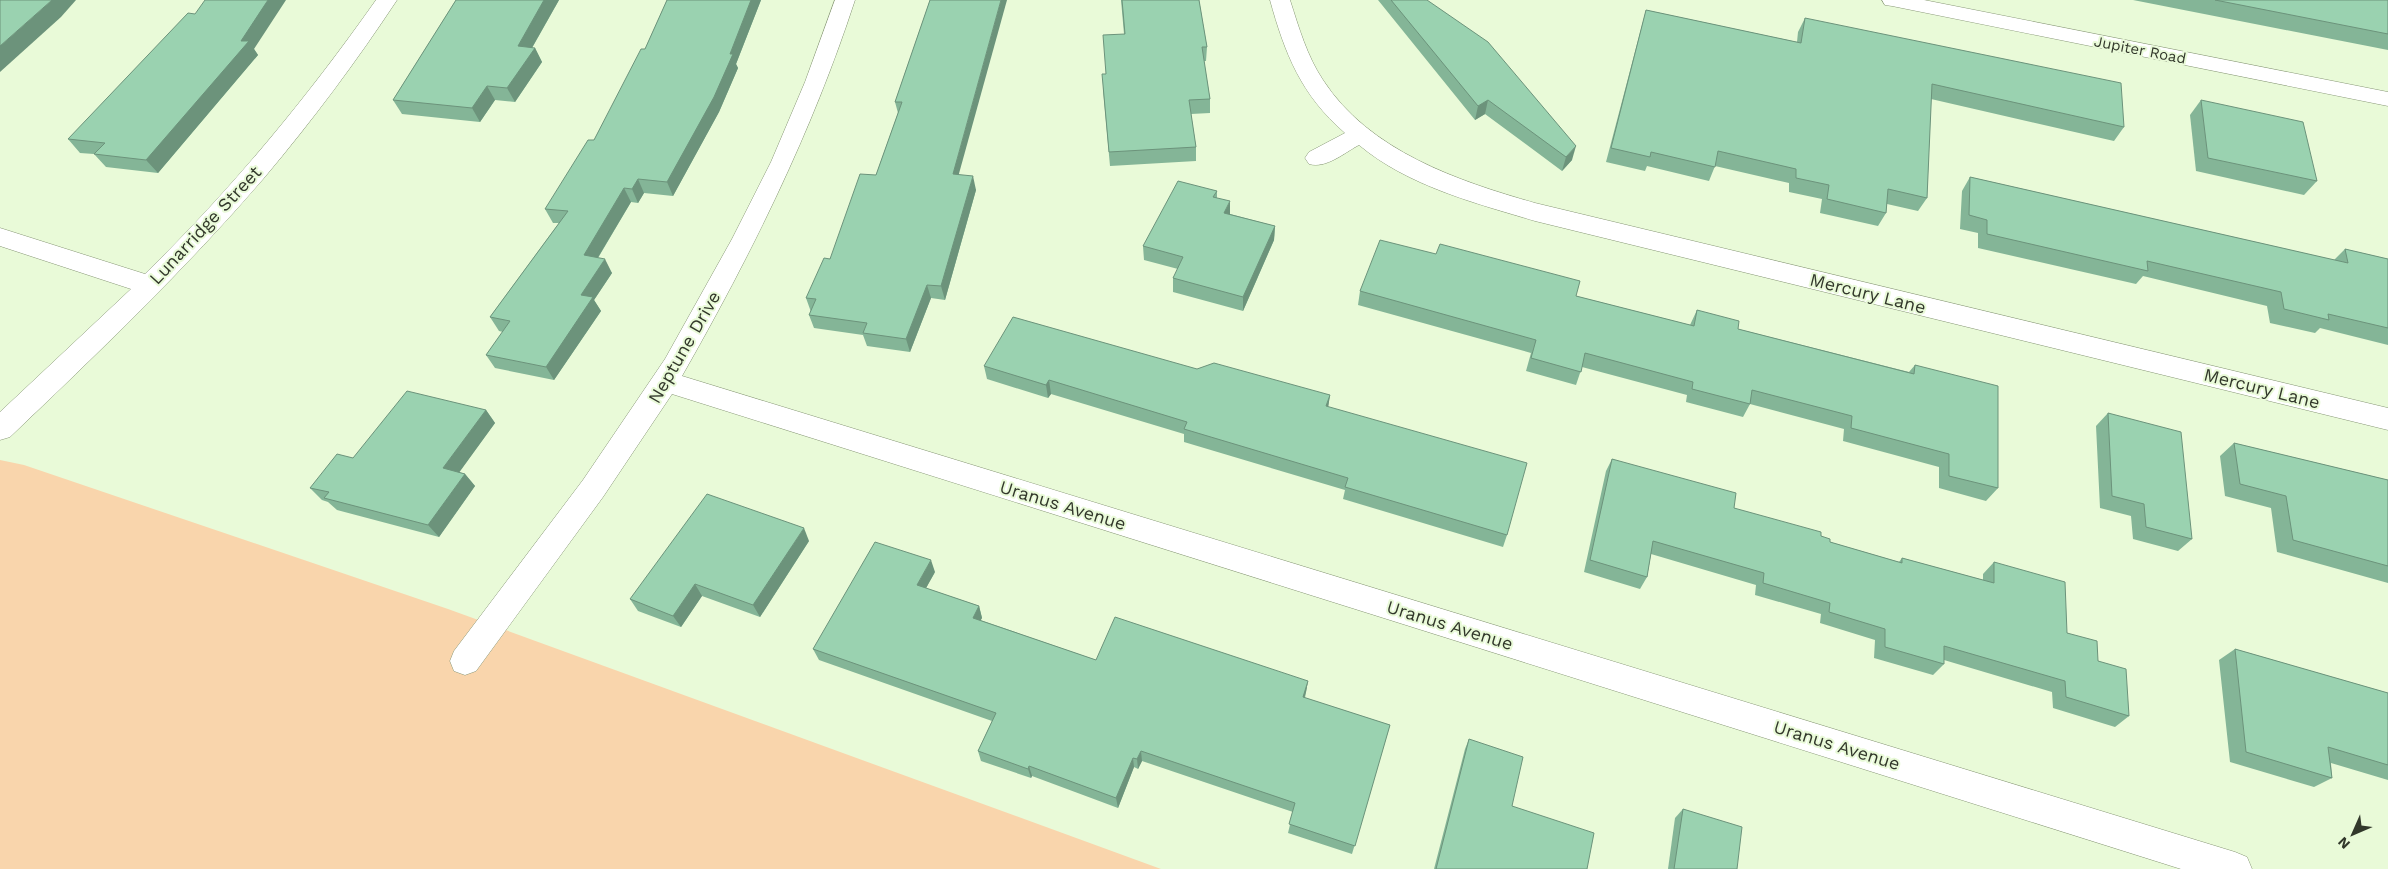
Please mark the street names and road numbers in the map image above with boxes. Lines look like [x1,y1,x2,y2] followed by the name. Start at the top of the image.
[2092,32,2188,68] street label: Jupiter Road
[145,161,266,288] street label: Lunarridge Street
[1808,268,1928,318] street label: Mercury Lane
[643,287,725,407] street label: Neptune Drive
[2202,363,2322,413] street label: Mercury Lane
[997,476,1129,534] street label: Uranus Avenue
[1384,596,1516,654] street label: Uranus Avenue
[1771,716,1903,774] street label: Uranus Avenue

